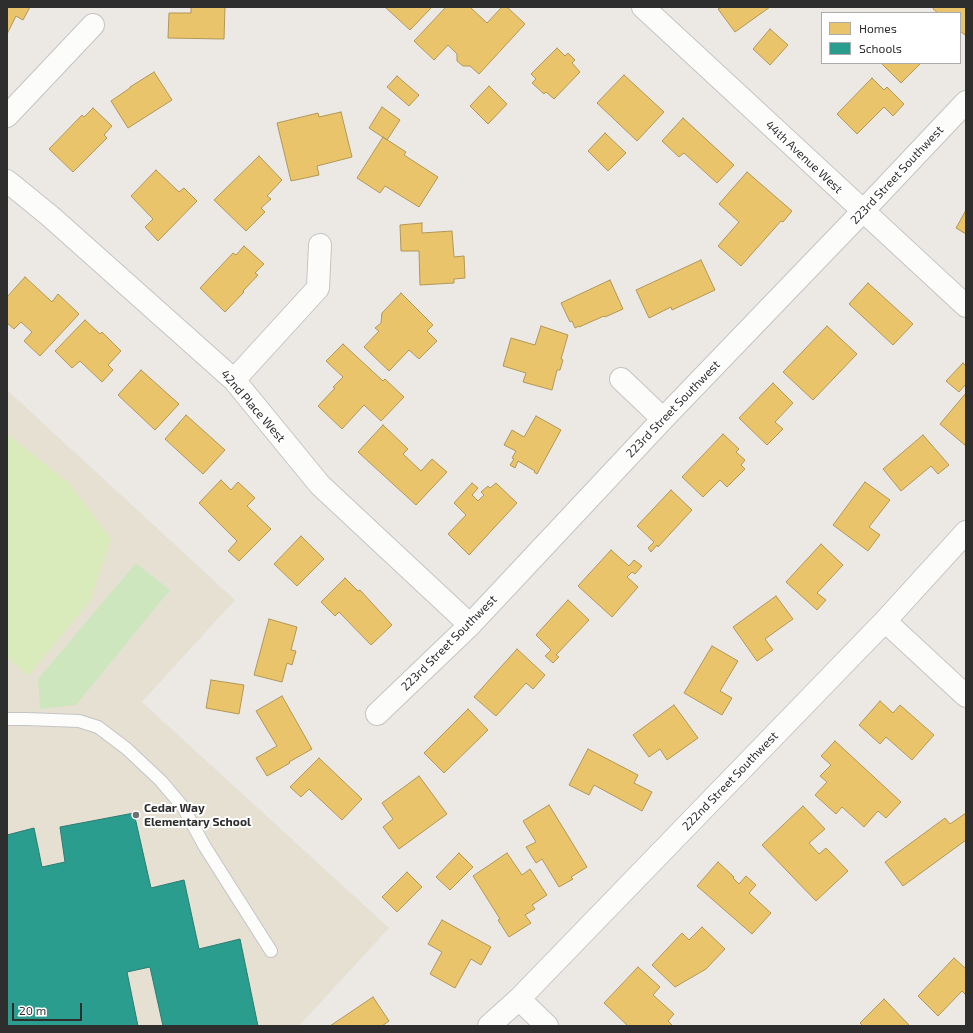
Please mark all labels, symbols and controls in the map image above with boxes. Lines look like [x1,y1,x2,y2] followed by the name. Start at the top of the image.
[821,12,961,64] legend
[859,21,897,35] text: Homes
[859,41,902,55] text: Schools
[762,118,846,196] street label: 44th Avenue West
[848,123,946,227] street label: 223rd Street Southwest
[623,357,723,461] street label: 223rd Street Southwest
[218,367,288,445] street label: 42nd Place West
[398,592,500,694] street label: 223rd Street Southwest
[679,729,781,833] street label: 222nd Street Southwest
[144,801,251,829] place label: Cedar Way Elementary School
[131,810,141,820] marker: Cedar Way Elementary School
[14,995,84,1021] scale bar
[19,1003,46,1017] text: 20 m

